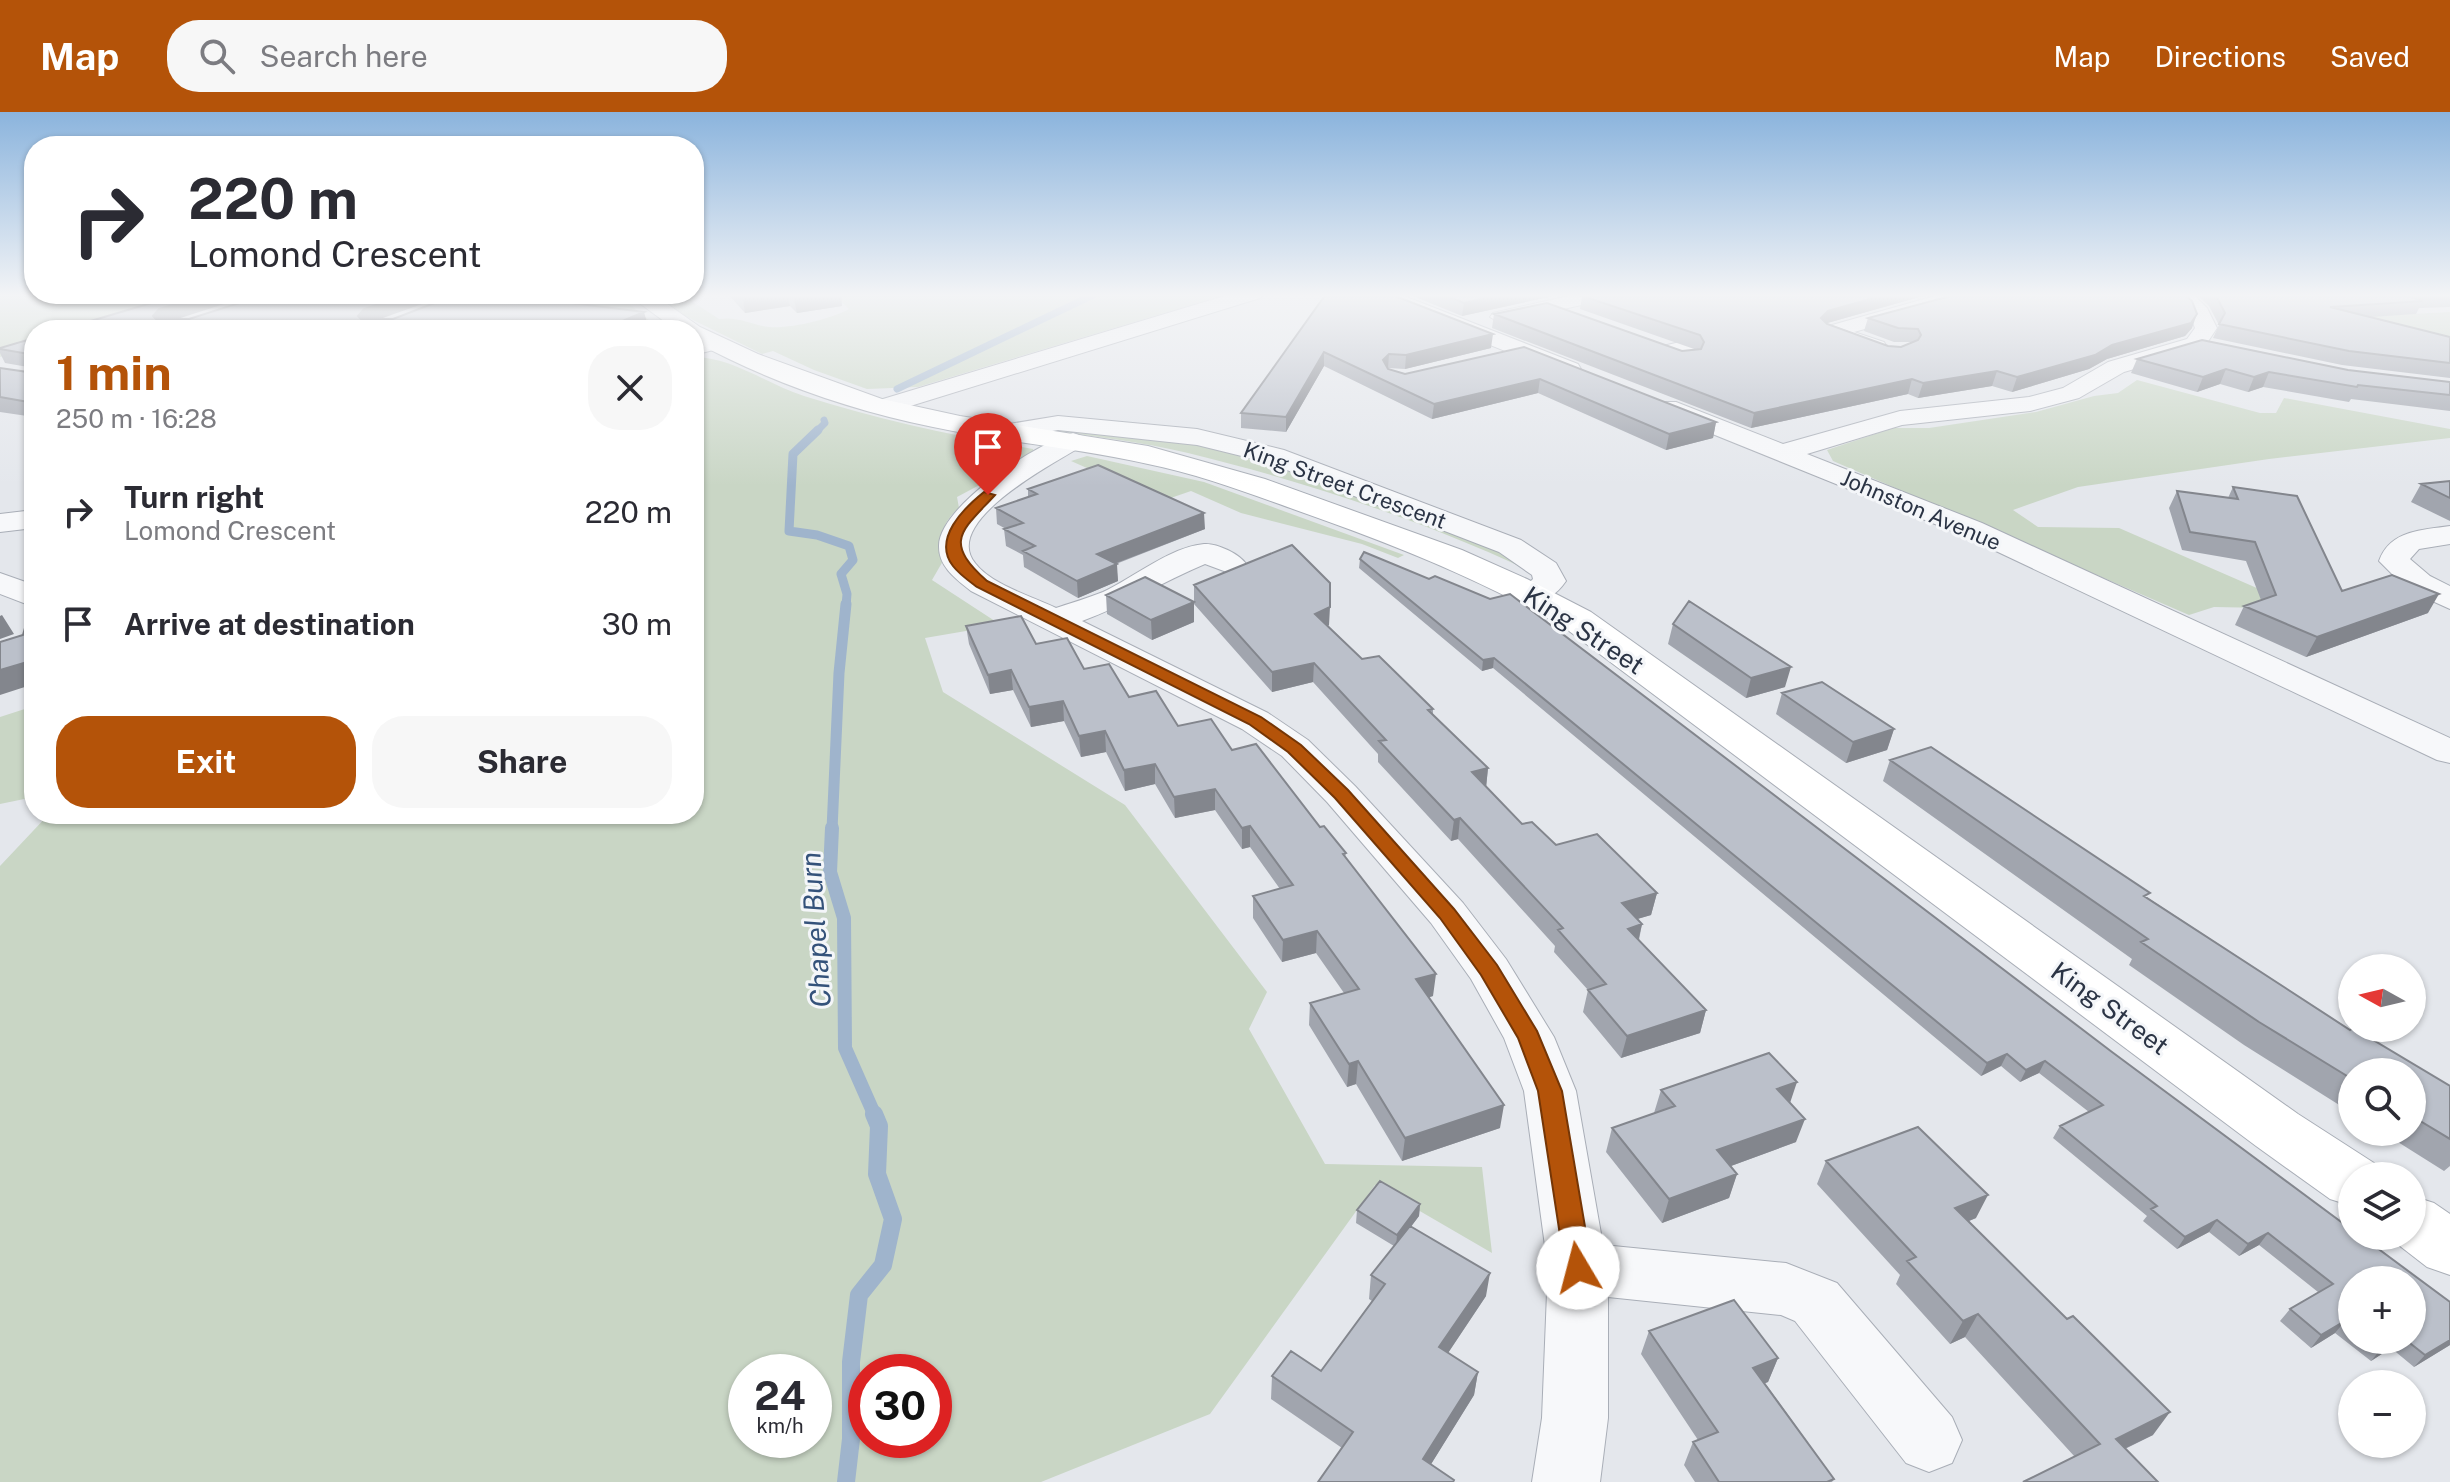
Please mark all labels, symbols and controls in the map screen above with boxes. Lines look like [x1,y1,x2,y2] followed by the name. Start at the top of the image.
[167,20,727,92] search box
[40,34,119,79] text: Map
[195,34,239,78] icon: search
[259,38,428,74] text: Search here
[2054,40,2110,73] text: Map
[2154,40,2286,73] text: Directions
[2330,40,2410,73] text: Saved
[188,166,358,232] text: 220 m
[56,168,160,272] icon: right
[188,233,482,275] text: Lomond Crescent
[56,344,172,401] text: 1 min
[588,346,672,430] button: close
[56,403,217,434] text: 250 m · 16:28
[954,413,1022,495] pin
[966,425,1010,469] icon: arrive
[1240,436,1450,534] street label: King Street Crescent
[1837,465,2005,555] street label: Johnston Avenue
[124,479,264,515] text: Turn right
[56,490,100,534] icon: right
[585,494,672,530] text: 220 m
[124,515,336,546] text: Lomond Crescent
[1518,579,1650,681] street label: King Street
[56,602,100,646] icon: arrive
[124,606,415,642] text: Arrive at destination
[602,606,672,642] text: 30 m
[56,716,356,808] button: Exit
[372,716,672,808] button: Share
[793,851,837,1009] water label: Chapel Burn
[2338,954,2426,1042] north arrow
[2338,954,2426,1458] map controls
[2045,955,2175,1061] street label: King Street
[2338,1058,2426,1146] button: search
[2338,1162,2426,1250] button: layers
[1536,1226,1620,1310] position arrow
[2338,1266,2426,1354] button: +
[848,1354,952,1458] speed limit sign: 30
[2338,1370,2426,1458] button: −
[754,1372,806,1419] text: 24
[756,1414,804,1438] text: km/h

